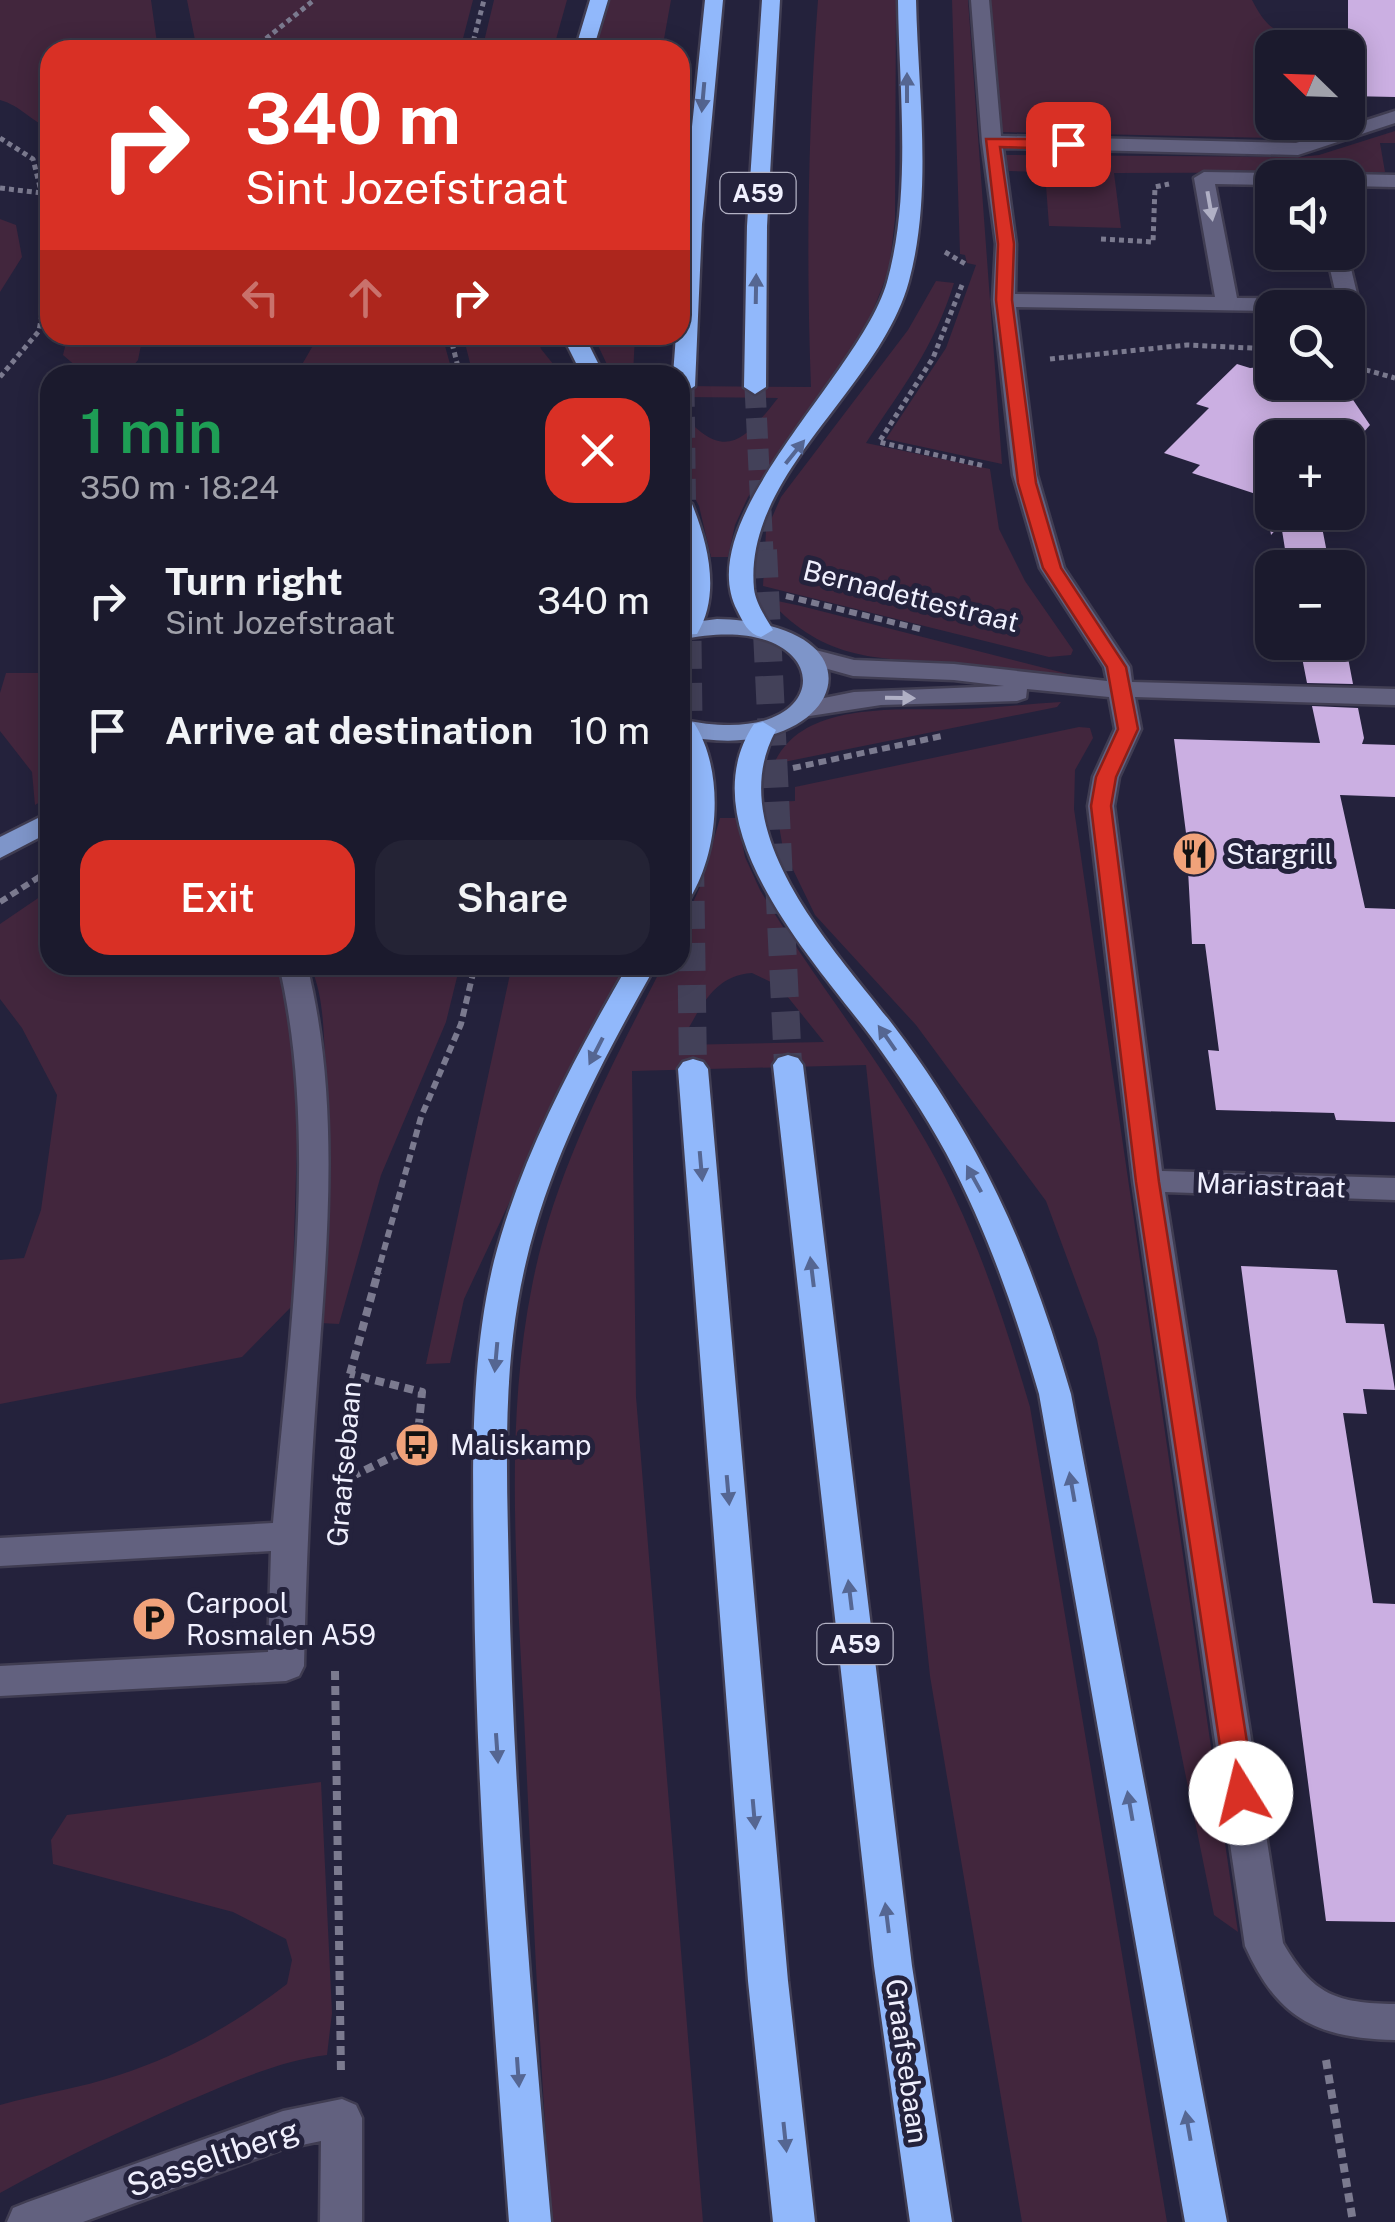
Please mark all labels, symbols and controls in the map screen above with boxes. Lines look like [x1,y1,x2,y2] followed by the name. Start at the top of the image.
[1255,30,1365,140] north arrow
[1255,30,1365,660] map controls
[899,72,915,104] one-way arrow
[245,77,461,160] text: 340 m
[80,80,210,210] icon: right
[695,81,711,113] one-way arrow
[1026,102,1111,187] pin
[1041,117,1096,172] icon: arrive
[1255,160,1365,270] button: sound
[245,161,569,214] text: Sint Jozefstraat
[720,173,796,213] road number: A59
[1202,191,1218,222] one-way arrow
[233,270,288,325] icon: left
[338,270,393,325] icon: ahead
[443,270,498,325] icon: right
[748,273,764,305] one-way arrow
[1255,290,1365,400] button: search
[80,396,223,467] text: 1 min
[545,398,650,503] button: close
[1255,420,1365,530] button: +
[784,439,805,464] one-way arrow
[80,469,279,506] text: 350 m · 18:24
[1255,550,1365,660] button: −
[800,553,1023,638] street label: Bernadettestraat
[165,559,343,604] text: Turn right
[80,573,135,628] icon: right
[537,578,650,623] text: 340 m
[165,604,395,641] text: Sint Jozefstraat
[884,691,916,707] one-way arrow
[80,703,135,758] icon: arrive
[165,708,533,753] text: Arrive at destination
[569,708,650,753] text: 10 m
[1171,831,1217,877] restaurant icon: Stargrill
[1226,837,1333,870] place label: Stargrill
[80,840,355,955] button: Exit
[375,840,650,955] button: Share
[878,1025,897,1051] one-way arrow
[588,1036,605,1065] one-way arrow
[694,1150,710,1182] one-way arrow
[966,1164,983,1193] one-way arrow
[1196,1165,1346,1204] street label: Mariastraat
[804,1256,820,1287] one-way arrow
[487,1342,503,1373] one-way arrow
[320,1380,367,1548] street label: Graafsebaan
[394,1422,440,1468] bus stop icon: Maliskamp
[450,1428,591,1461] place label: Maliskamp
[1064,1470,1079,1502] one-way arrow
[720,1474,736,1506] one-way arrow
[842,1578,858,1610] one-way arrow
[186,1586,376,1651] place label: Carpool Rosmalen A59
[131,1596,177,1642] parking icon: Carpool Rosmalen A59
[818,1624,892,1664] road number: A59
[490,1732,506,1764] one-way arrow
[1189,1741,1293,1845] position arrow
[1122,1790,1137,1822] one-way arrow
[747,1798,763,1830] one-way arrow
[879,1901,895,1933] one-way arrow
[880,1976,935,2145] street label: Graafsebaan
[510,2057,526,2089] one-way arrow
[1180,2110,1195,2141] one-way arrow
[122,2111,304,2204] street label: Sasseltberg
[777,2122,793,2154] one-way arrow

